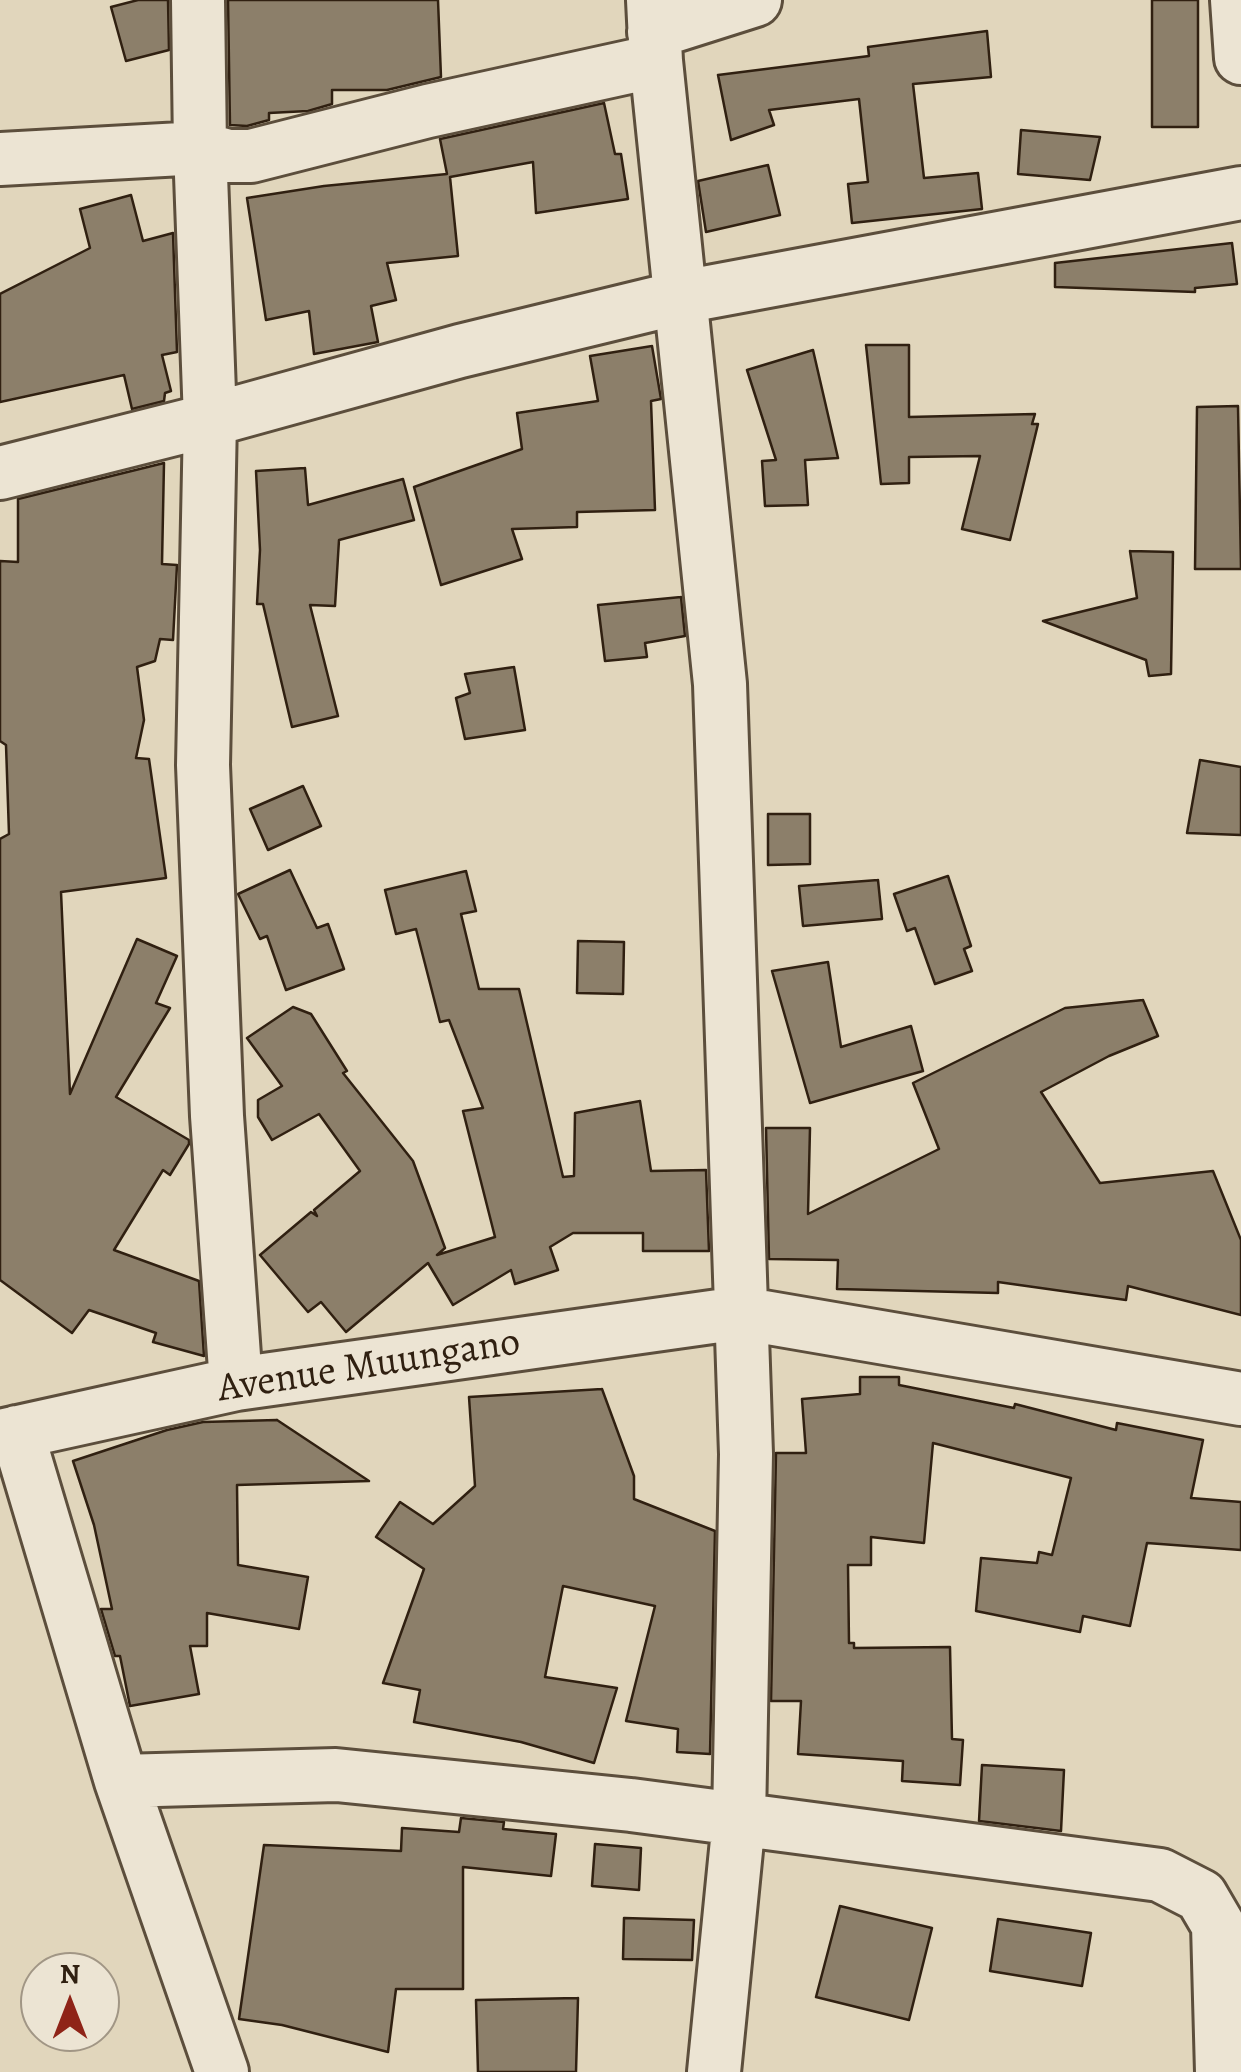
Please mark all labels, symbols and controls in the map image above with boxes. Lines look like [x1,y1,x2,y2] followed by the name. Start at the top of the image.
[214,1319,524,1415] street label: Avenue Muungano
[20,1952,120,2052] north arrow
[60,1955,80,1993] text: N

